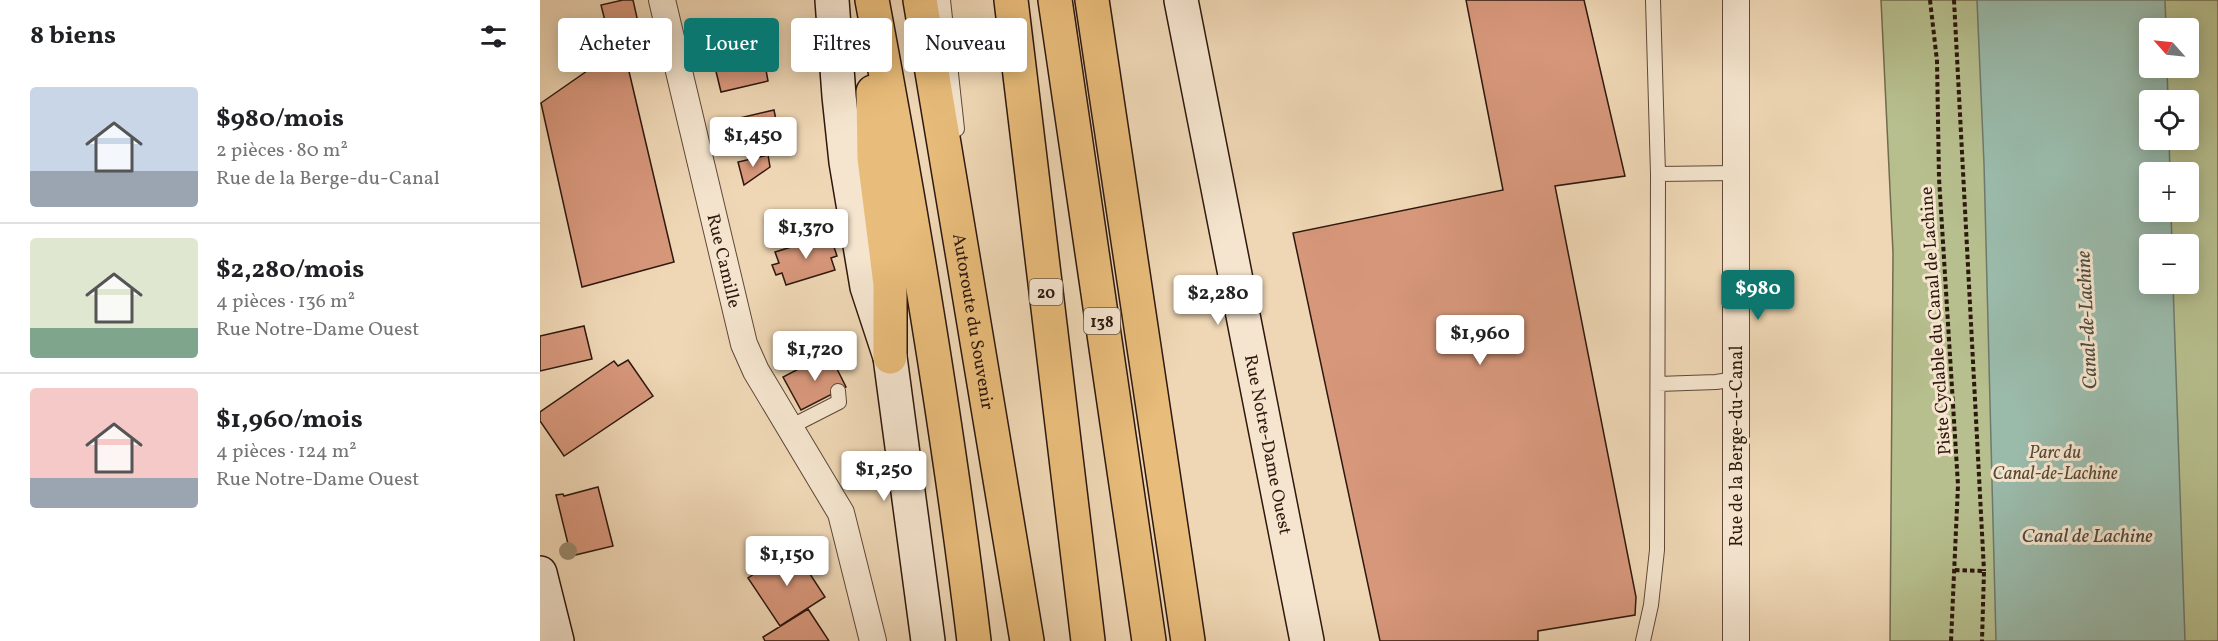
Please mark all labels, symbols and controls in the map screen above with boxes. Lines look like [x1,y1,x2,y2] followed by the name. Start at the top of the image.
[30,18,116,54] text: 8 biens
[558,18,672,72] chip: Acheter
[684,18,779,72] chip: Louer
[791,18,892,72] chip: Filtres
[904,18,1027,72] chip: Nouveau
[2139,18,2199,78] north arrow
[2139,18,2199,294] map controls
[477,20,510,53] icon: filters
[2139,90,2199,150] button: locate
[216,101,344,137] text: $980/mois
[78,111,150,183] icon: home
[704,117,802,168] pin: $1,450
[724,122,782,150] text: $1,450
[216,137,348,165] text: 2 pièces · 80 m²
[2139,162,2199,222] button: +
[216,165,440,193] text: Rue de la Berge-du-Canal
[1915,186,1958,456] street label: Piste Cyclable du Canal de Lachine
[757,209,855,260] pin: $1,370
[699,211,746,311] street label: Rue Camille
[778,214,834,242] text: $1,370
[945,232,999,412] street label: Autoroute du Souvenir
[2139,234,2199,294] button: −
[2070,249,2106,390] water label: Canal-de-Lachine
[216,252,364,288] text: $2,280/mois
[78,262,150,334] icon: home
[1722,270,1794,321] pin: $980
[1169,275,1267,326] pin: $2,280
[1735,275,1781,303] text: $980
[1030,279,1062,305] road number: 20
[1188,280,1248,308] text: $2,280
[216,288,355,316] text: 4 pièces · 136 m²
[1084,308,1120,334] road number: 138
[1431,315,1529,366] pin: $1,960
[216,316,419,344] text: Rue Notre-Dame Ouest
[1450,320,1510,348] text: $1,960
[766,331,864,382] pin: $1,720
[787,336,843,364] text: $1,720
[1725,345,1750,547] street label: Rue de la Berge-du-Canal
[1237,353,1297,537] street label: Rue Notre-Dame Ouest
[216,402,363,438] text: $1,960/mois
[78,412,150,484] icon: home
[216,438,357,466] text: 4 pièces · 124 m²
[1993,441,2118,487] park label: Parc du Canal-de-Lachine
[835,451,933,502] pin: $1,250
[855,456,913,484] text: $1,250
[216,466,419,494] text: Rue Notre-Dame Ouest
[2021,523,2153,551] water label: Canal de Lachine
[738,536,836,587] pin: $1,150
[760,541,814,569] text: $1,150

